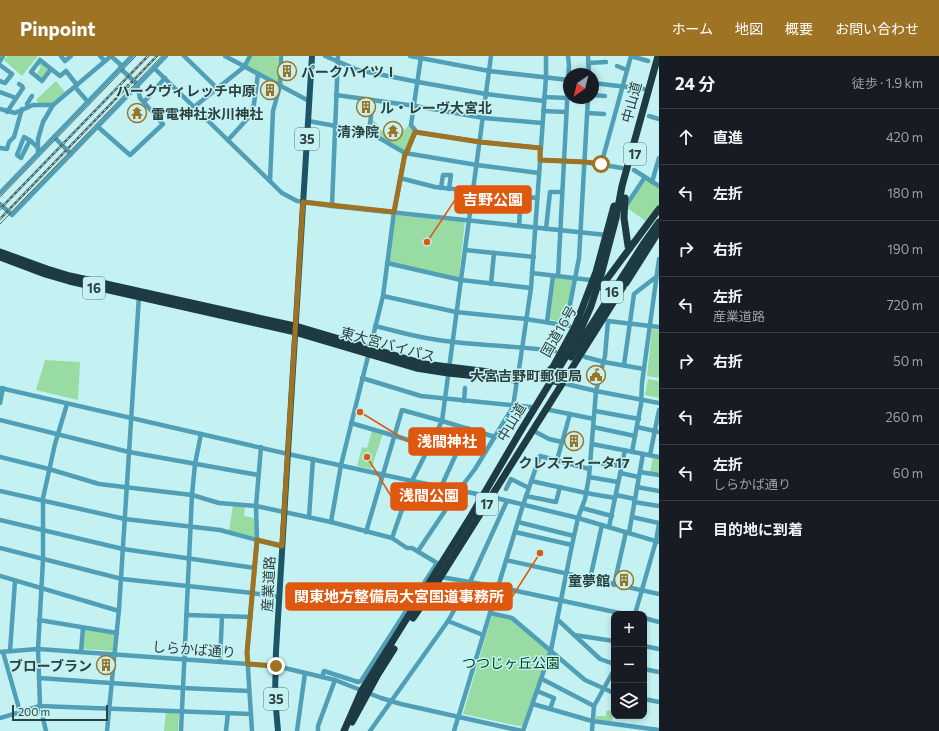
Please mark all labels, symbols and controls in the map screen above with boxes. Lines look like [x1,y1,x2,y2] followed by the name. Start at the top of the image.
[20,17,96,40] text: Pinpoint
[671,20,713,37] text: ホーム
[735,20,763,37] text: 地図
[785,20,813,37] text: 概要
[835,20,919,37] text: お問い合わせ
[276,60,298,82] building icon: パークハイツⅠ
[301,63,398,80] place label: パークハイツⅠ
[563,68,599,104] north arrow
[675,73,715,94] text: 24 分
[852,75,923,91] text: 徒歩 · 1.9 km
[259,79,281,101] building icon: パークヴィレッチ中原
[617,80,645,124] street label: 中山道
[116,82,256,99] place label: パークヴィレッチ中原
[355,96,377,118] building icon: ル・レーヴ大宮北
[380,99,492,116] place label: ル・レーヴ大宮北
[126,102,148,124] temple icon: 雷電神社氷川神社
[151,105,263,122] place label: 雷電神社氷川神社
[382,120,404,142] temple icon: 清浄院
[337,123,379,140] place label: 清浄院
[675,126,697,148] icon: ahead
[295,128,319,150] road number: 35
[713,128,743,146] text: 直進
[886,129,923,145] text: 420 m
[624,143,646,165] road number: 17
[592,155,610,173] route start
[675,182,697,204] icon: left
[713,184,743,202] text: 左折
[887,185,923,201] text: 180 m
[455,186,531,213] callout: 吉野公園
[463,190,523,208] text: 吉野公園
[675,238,697,260] icon: right
[713,240,743,258] text: 右折
[887,241,923,257] text: 190 m
[83,277,105,299] road number: 16
[601,281,623,303] road number: 16
[713,287,743,305] text: 左折
[675,294,697,316] icon: left
[887,297,923,313] text: 720 m
[537,302,579,360] street label: 国道16号
[713,308,765,324] text: 産業道路
[339,323,437,365] street label: 東大宮バイパス
[675,350,697,372] icon: right
[713,352,743,370] text: 右折
[893,353,923,369] text: 50 m
[585,364,607,386] public building icon: 大宮吉野町郵便局
[470,367,582,384] place label: 大宮吉野町郵便局
[493,400,529,444] street label: 中山道
[675,406,697,428] icon: left
[713,408,743,426] text: 左折
[886,409,923,425] text: 260 m
[409,428,485,455] callout: 浅間神社
[563,430,585,452] building icon: クレスティータ17
[417,432,477,450] text: 浅間神社
[518,454,630,471] place label: クレスティータ17
[713,455,743,473] text: 左折
[675,462,697,484] icon: left
[893,465,923,481] text: 60 m
[713,476,791,492] text: しらかば通り
[391,483,467,510] callout: 浅間公園
[399,486,459,504] text: 浅間公園
[476,493,498,515] road number: 17
[675,518,697,540] icon: arrive
[713,520,803,538] text: 目的地に到着
[258,556,278,612] street label: 産業道路
[613,569,635,591] building icon: 童夢館
[568,572,610,589] place label: 童夢館
[286,583,512,610] callout: 関東地方整備局大宮国道事務所
[294,587,504,605] text: 関東地方整備局大宮国道事務所
[611,611,647,719] map controls
[611,611,647,647] button: +
[152,638,236,660] street label: しらかば通り
[611,647,647,683] button: −
[95,654,117,676] building icon: ブローブラン
[462,654,560,671] park label: つつじヶ丘公園
[9,657,92,674] place label: ブローブラン
[267,657,285,675] route end
[611,683,647,719] button: layers
[264,688,288,710] road number: 35
[12,703,108,722] scale bar
[18,705,50,718] text: 200 m

